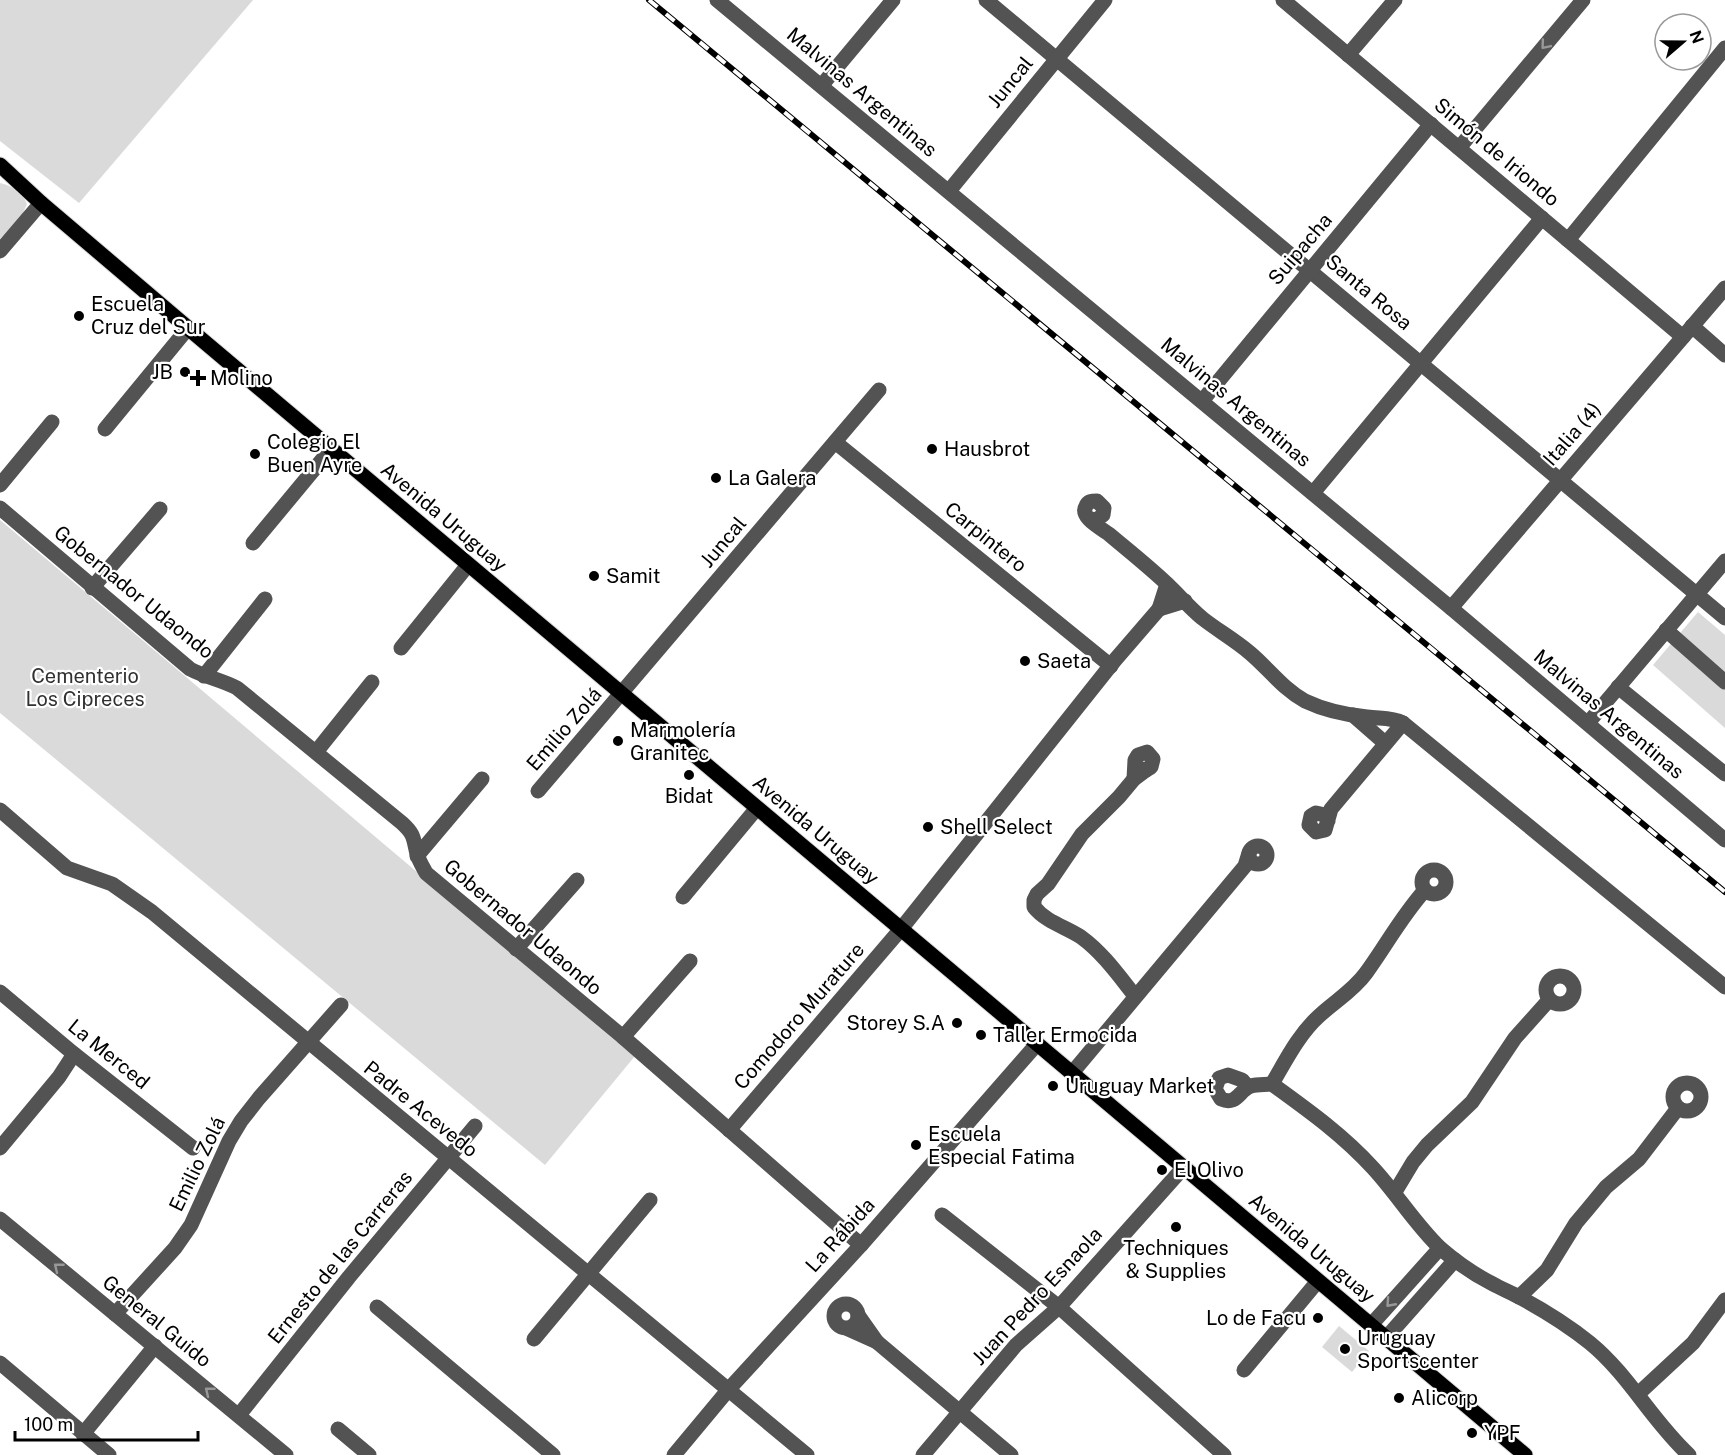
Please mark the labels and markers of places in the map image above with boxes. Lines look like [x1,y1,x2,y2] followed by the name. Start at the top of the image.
[91,292,206,339] place label: Escuela Cruz del Sur
[72,309,86,323] marker: Escuela Cruz del Sur
[152,360,173,384] place label: JB
[178,365,192,379] marker: JB
[210,366,273,390] place label: Molino
[191,371,205,385] marker: Molino
[267,430,362,477] place label: Colegio El Buen Ayre
[944,437,1030,461] place label: Hausbrot
[925,442,939,456] marker: Hausbrot
[248,447,262,461] marker: Colegio El Buen Ayre
[728,466,816,490] place label: La Galera
[709,471,723,485] marker: La Galera
[606,564,660,588] place label: Samit
[587,569,601,583] marker: Samit
[1037,649,1091,673] place label: Saeta
[1018,654,1032,668] marker: Saeta
[630,718,736,765] place label: Marmolería Granitec
[611,734,625,748] marker: Marmolería Granitec
[682,768,696,782] marker: Bidat
[665,784,713,808] place label: Bidat
[940,815,1053,839] place label: Shell Select
[921,820,935,834] marker: Shell Select
[846,1011,945,1035] place label: Storey S.A
[950,1016,964,1030] marker: Storey S.A
[993,1023,1137,1047] place label: Taller Ermocida
[974,1028,988,1042] marker: Taller Ermocida
[1065,1074,1214,1098] place label: Uruguay Market
[1046,1079,1060,1093] marker: Uruguay Market
[928,1122,1075,1169] place label: Escuela Especial Fatima
[909,1138,923,1152] marker: Escuela Especial Fatima
[1174,1158,1244,1182] place label: El Olivo
[1155,1163,1169,1177] marker: El Olivo
[1169,1220,1183,1234] marker: Techniques & Supplies
[1123,1236,1229,1283] place label: Techniques & Supplies
[1206,1306,1306,1330] place label: Lo de Facu
[1311,1311,1325,1325] marker: Lo de Facu
[1357,1326,1479,1373] place label: Uruguay Sportscenter
[1338,1342,1352,1356] marker: Uruguay Sportscenter
[1411,1386,1478,1410] place label: Alicorp
[1392,1391,1406,1405] marker: Alicorp
[1484,1421,1521,1445] place label: YPF
[1465,1426,1479,1440] marker: YPF

